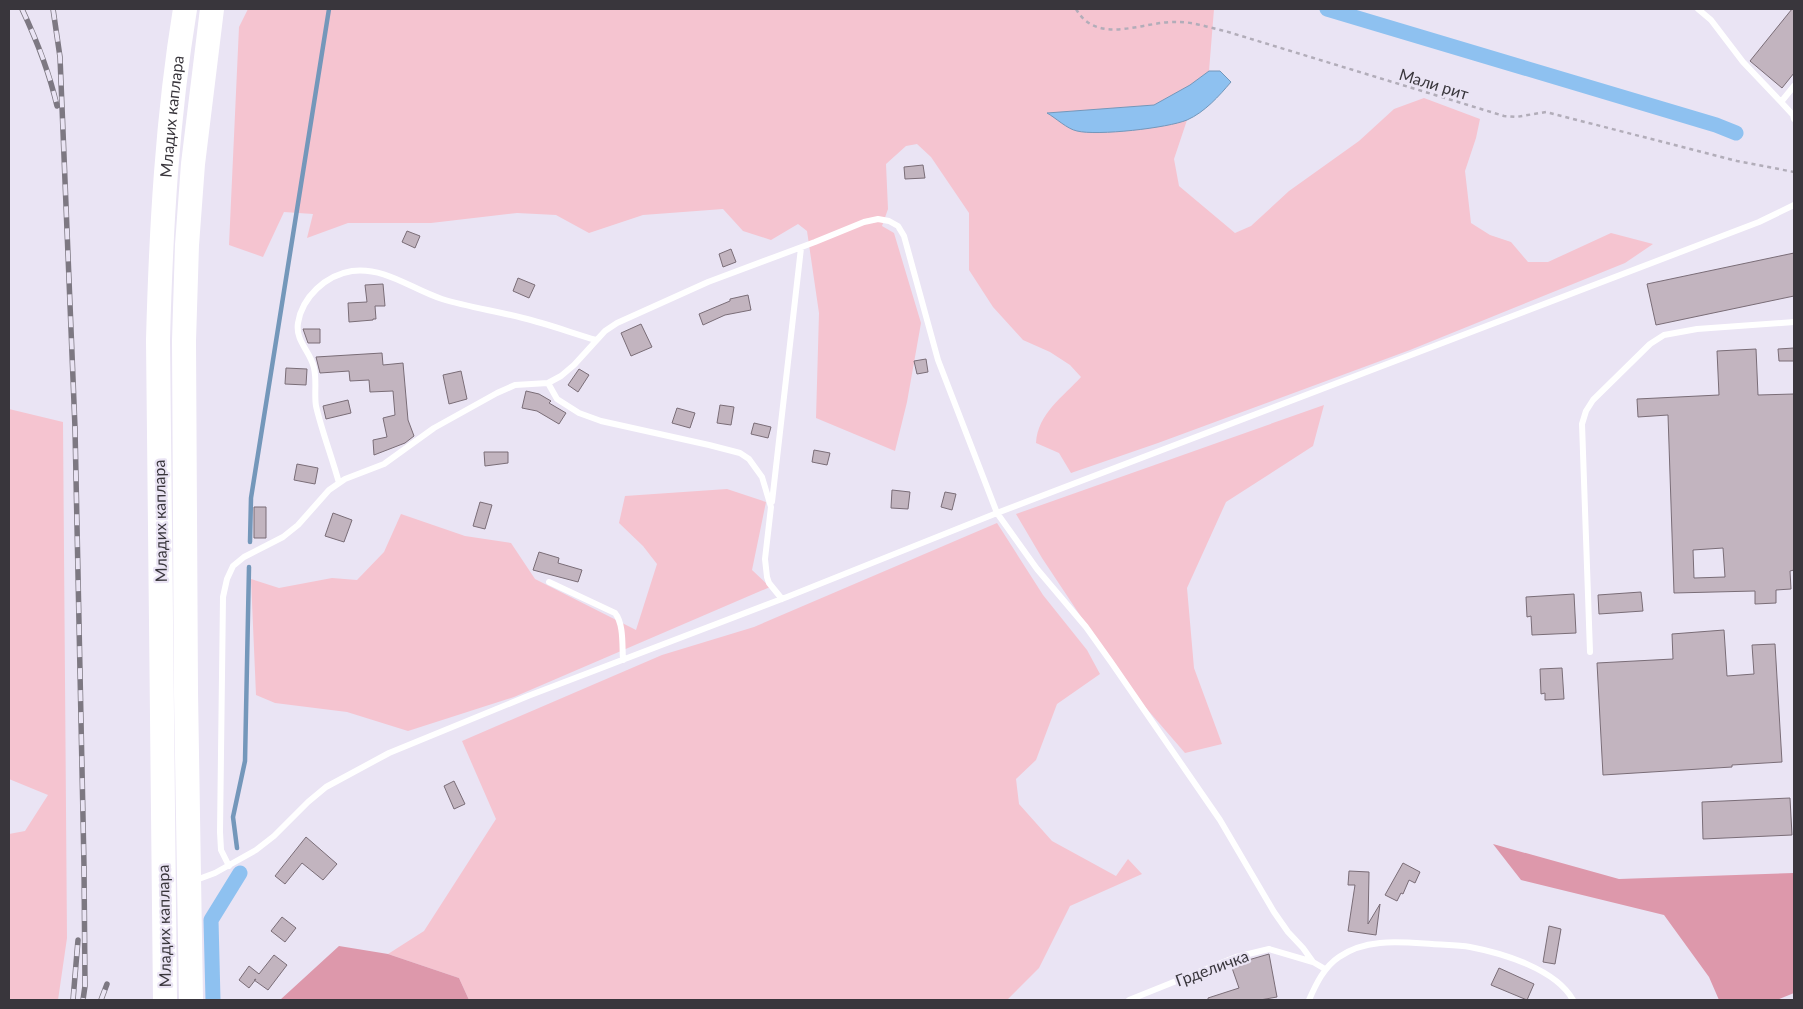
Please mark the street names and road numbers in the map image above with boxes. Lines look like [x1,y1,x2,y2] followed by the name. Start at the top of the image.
[156,54,187,178] street label: Младих каплара
[1397,64,1471,103] street label: Мали рит
[149,460,170,582] street label: Младих каплара
[153,865,174,987] street label: Младих каплара
[1173,945,1251,990] street label: Грделичка

